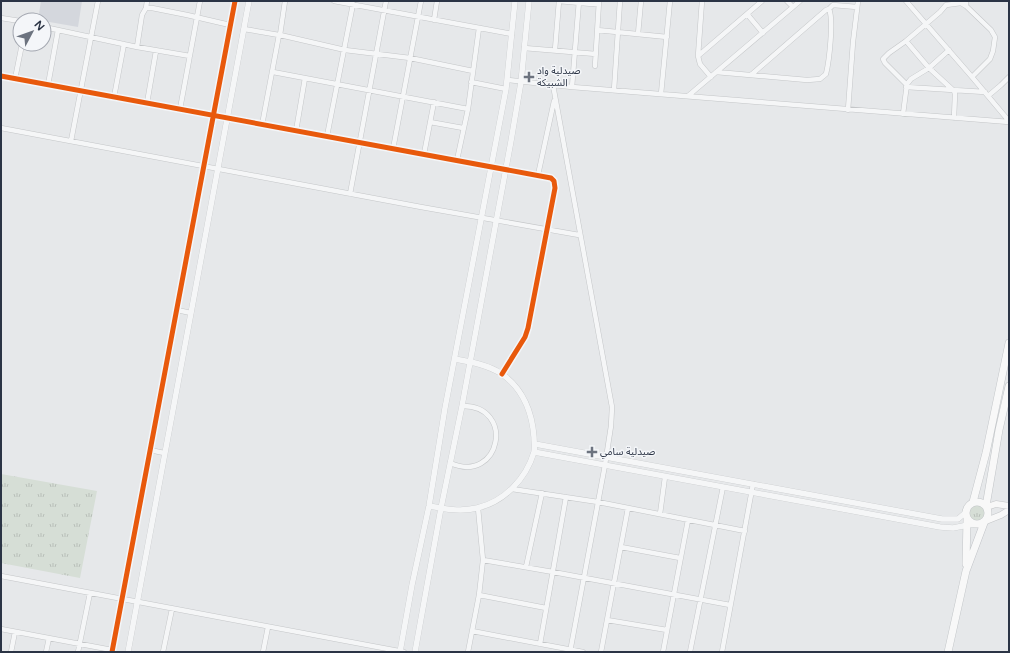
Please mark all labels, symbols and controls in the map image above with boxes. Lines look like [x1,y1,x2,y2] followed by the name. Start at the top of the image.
[12,12,52,52] north arrow
[31,18,47,33] text: N
[537,65,581,89] place label: صيدلية واد الشبيكة
[524,72,534,82] marker: صيدلية واد الشبيكة
[600,446,655,459] place label: صيدلية سامي
[587,447,597,457] marker: صيدلية سامي

